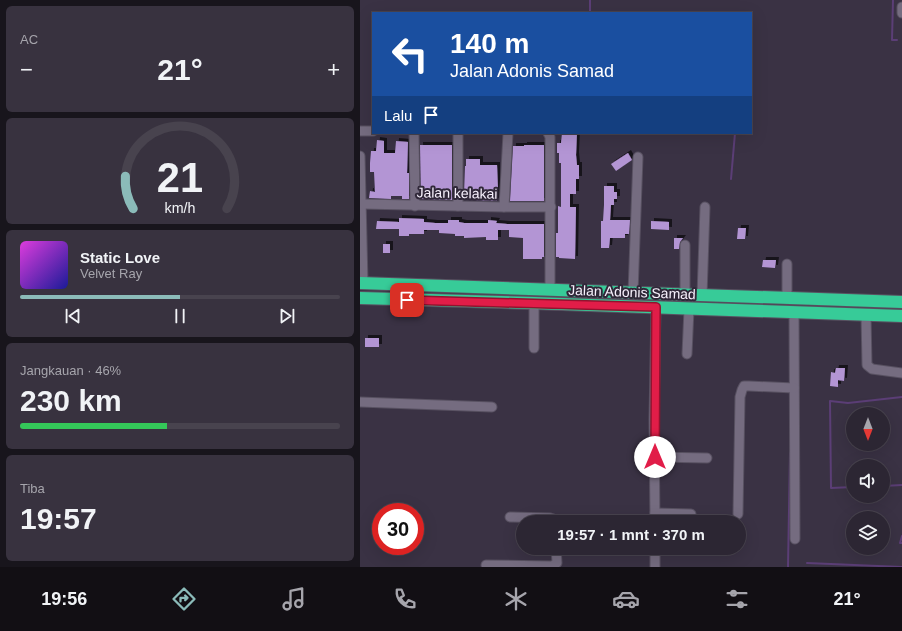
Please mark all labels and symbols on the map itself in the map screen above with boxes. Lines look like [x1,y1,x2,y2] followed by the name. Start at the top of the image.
[416,184,498,202] street label: Jalan kelakai
[568,282,696,302] street label: Jalan Adonis Samad
[390,283,424,317] pin
[846,407,890,451] north arrow
[634,436,676,478] position arrow
[372,503,424,555] speed limit sign: 30

